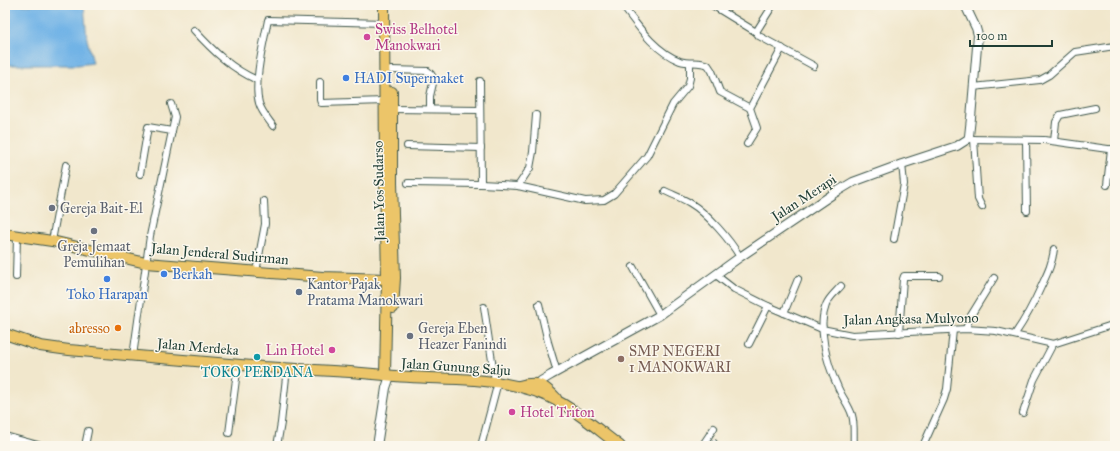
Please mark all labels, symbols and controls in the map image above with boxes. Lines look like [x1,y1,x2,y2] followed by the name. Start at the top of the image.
[375,21,458,54] place label: Swiss Belhotel Manokwari
[970,22,1052,48] scale bar
[976,29,1007,43] text: 100 m
[362,32,372,42] marker: Swiss Belhotel Manokwari
[354,70,464,87] place label: HADI Supermaket
[341,73,351,83] marker: HADI Supermaket
[370,140,389,243] street label: Jalan Yos Sudarso
[767,171,840,227] street label: Jalan Merapi
[60,200,143,217] place label: Gereja Bait-El
[47,203,57,213] marker: Gereja Bait-El
[89,226,99,236] marker: Greja Jemaat Pemulihan
[57,238,131,271] place label: Greja Jemaat Pemulihan
[148,239,290,270] street label: Jalan Jenderal Sudirman
[172,266,213,283] place label: Berkah
[159,269,169,279] marker: Berkah
[102,274,112,284] marker: Toko Harapan
[307,276,423,309] place label: Kantor Pajak Pratama Manokwari
[66,286,148,303] place label: Toko Harapan
[294,287,304,297] marker: Kantor Pajak Pratama Manokwari
[841,309,979,330] street label: Jalan Angkasa Mulyono
[69,320,110,337] place label: abresso
[418,320,507,353] place label: Gereja Eben Heazer Fanindi
[113,323,123,333] marker: abresso
[405,331,415,341] marker: Gereja Eben Heazer Fanindi
[154,335,240,360] street label: Jalan Merdeka
[266,342,324,359] place label: Lin Hotel
[629,343,731,376] place label: SMP NEGERI 1 MANOKWARI
[327,345,337,355] marker: Lin Hotel
[252,352,262,362] marker: TOKO PERDANA
[616,354,626,364] marker: SMP NEGERI 1 MANOKWARI
[399,355,512,380] street label: Jalan Gunung Salju
[201,364,314,381] place label: TOKO PERDANA
[520,404,595,421] place label: Hotel Triton
[507,407,517,417] marker: Hotel Triton

